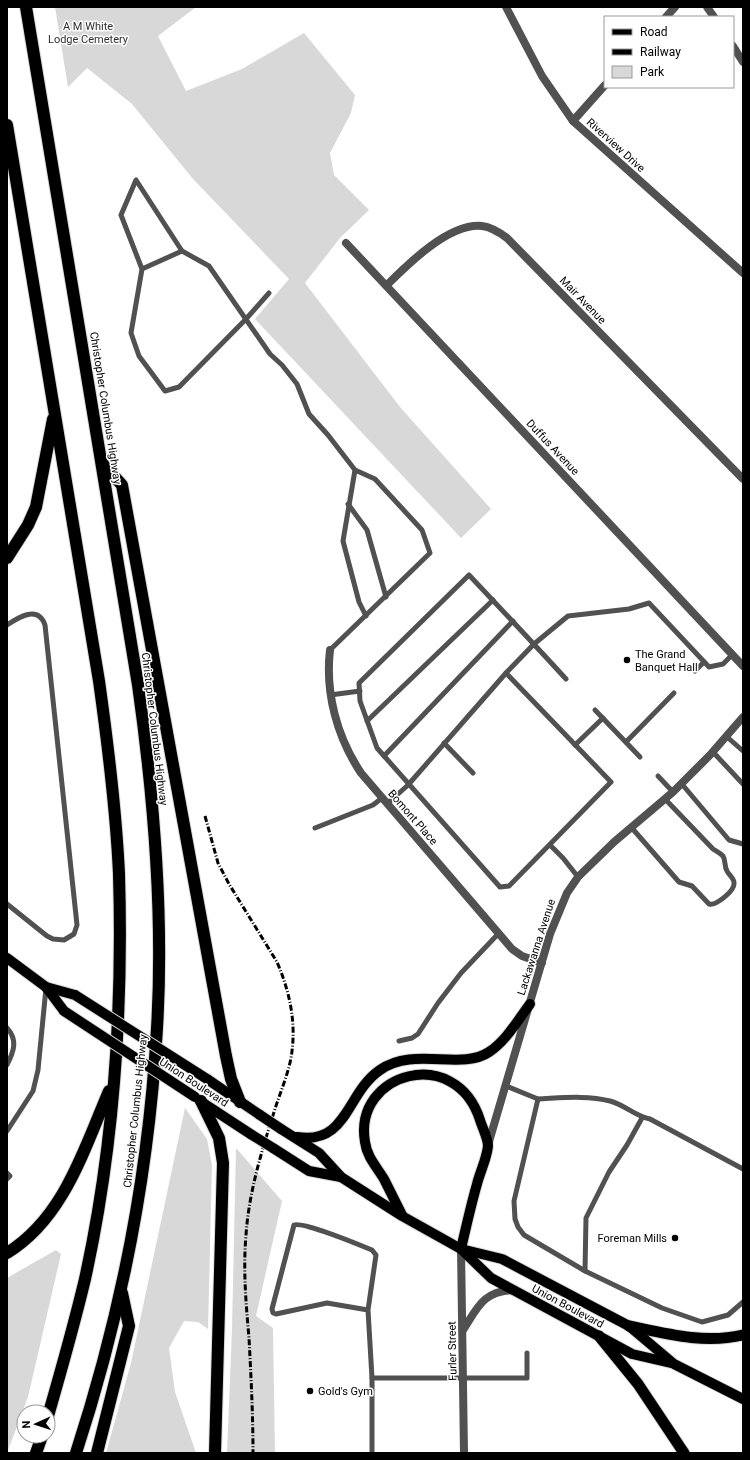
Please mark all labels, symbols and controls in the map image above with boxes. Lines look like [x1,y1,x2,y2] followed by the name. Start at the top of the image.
[604,16,734,88] legend
[48,20,129,46] park label: A M White Lodge Cemetery
[640,25,668,39] text: Road
[640,45,681,59] text: Railway
[640,65,665,79] text: Park
[584,116,648,175] street label: Riverview Drive
[557,274,609,327] street label: Mair Avenue
[87,331,124,486] street label: Christopher Columbus Highway
[524,417,582,478] street label: Duffus Avenue
[635,648,698,674] place label: The Grand Banquet Hall
[139,652,170,807] street label: Christopher Columbus Highway
[622,655,632,665] marker: The Grand Banquet Hall
[385,787,440,848] street label: Bomont Place
[515,897,558,997] street label: Lackawanna Avenue
[121,1033,150,1188] street label: Christopher Columbus Highway
[157,1055,231,1110] street label: Union Boulevard
[598,1232,667,1245] place label: Foreman Mills
[670,1233,680,1243] marker: Foreman Mills
[530,1282,606,1331] street label: Union Boulevard
[445,1321,460,1381] street label: Furler Street
[318,1385,373,1398] place label: Gold's Gym
[305,1386,315,1396] marker: Gold's Gym
[16,1404,56,1444] north arrow
[20,1420,33,1429] text: N

